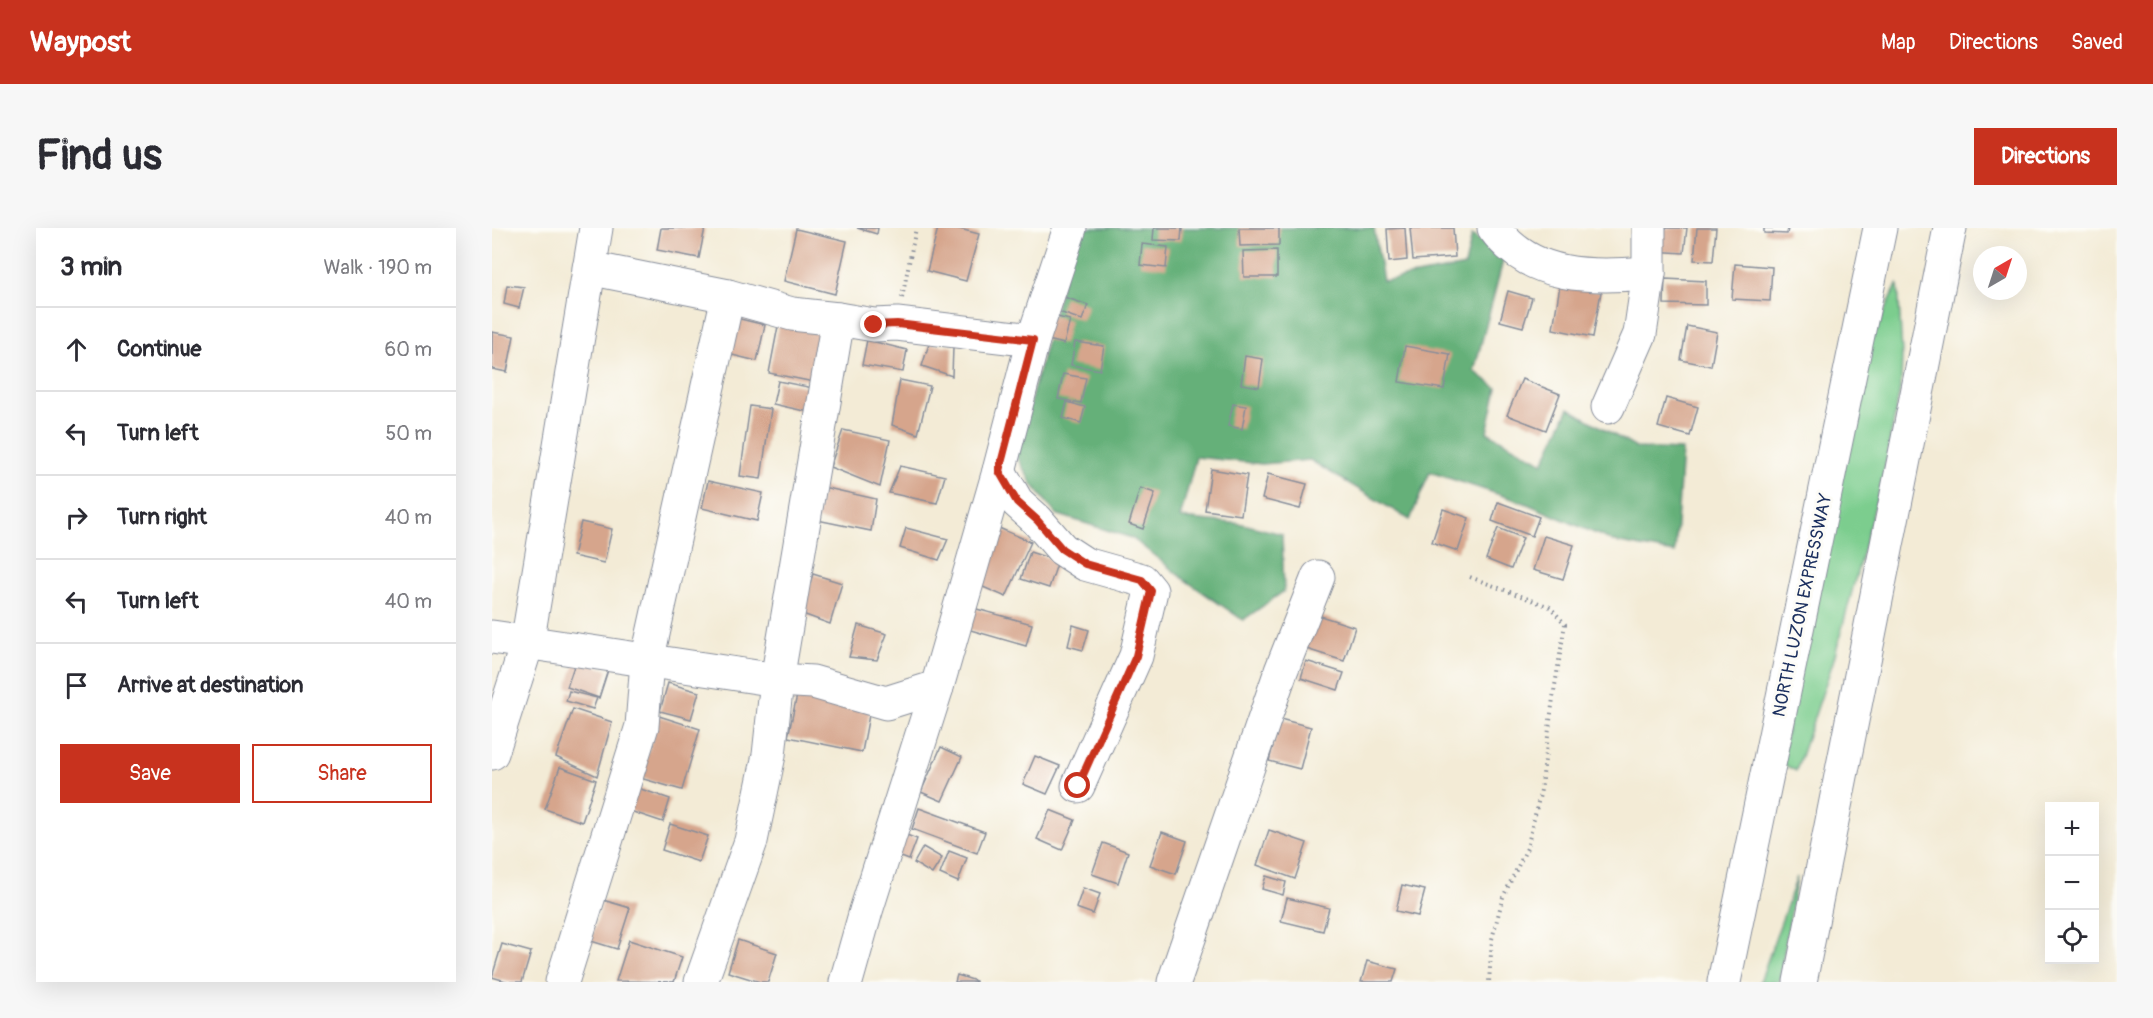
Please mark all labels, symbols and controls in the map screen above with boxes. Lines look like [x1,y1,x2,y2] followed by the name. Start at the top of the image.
[30,25,131,60] text: Waypost
[1881,29,1916,56] text: Map
[1949,29,2038,56] text: Directions
[2071,29,2123,56] text: Saved
[1974,128,2117,185] button: Directions
[36,130,162,182] text: Find us
[1973,246,2027,300] north arrow
[60,251,122,283] text: 3 min
[324,255,432,280] text: Walk · 190 m
[860,311,886,337] route end
[60,333,93,366] icon: ahead
[117,335,201,363] text: Continue
[385,337,432,362] text: 60 m
[60,417,93,450] icon: left
[117,419,199,447] text: Turn left
[385,421,432,446] text: 50 m
[1768,491,1838,719] street label: NORTH LUZON EXPRESSWAY
[60,501,93,534] icon: right
[117,503,207,531] text: Turn right
[385,505,432,530] text: 40 m
[60,585,93,618] icon: left
[117,587,199,615] text: Turn left
[385,589,432,614] text: 40 m
[60,669,93,702] icon: arrive
[117,671,303,699] text: Arrive at destination
[60,744,240,803] button: Save
[252,744,432,803] button: Share
[1064,772,1090,798] route start
[2045,802,2099,964] map controls
[2045,802,2099,856] button: +
[2045,856,2099,910] button: −
[2045,910,2099,964] button: locate

